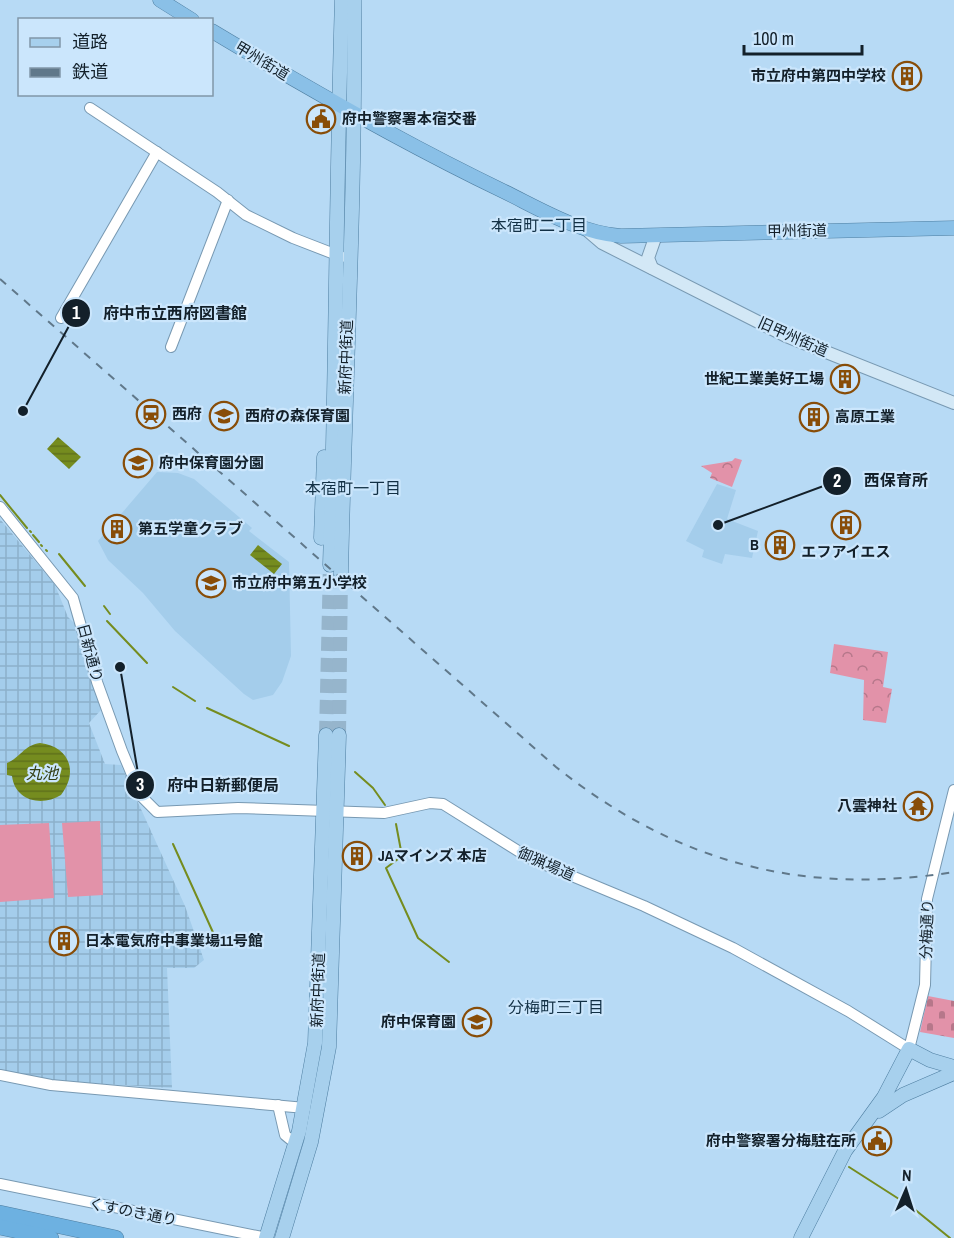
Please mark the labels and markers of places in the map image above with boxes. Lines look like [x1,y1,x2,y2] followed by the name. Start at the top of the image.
[891,60,923,92] building icon: 市立府中第四中学校
[751,65,886,86] place label: 市立府中第四中学校
[305,103,337,135] public building icon: 府中警察署本宿交番
[342,108,477,129] place label: 府中警察署本宿交番
[61,296,259,330] callout: 府中市立西府図書館
[829,363,861,395] building icon: 世紀工業美好工場
[704,368,824,389] place label: 世紀工業美好工場
[135,398,167,430] station icon: 西府
[208,400,240,432] school or university icon: 西府の森保育園
[798,401,830,433] building icon: 高原工業
[172,403,202,424] place label: 西府
[245,405,350,426] place label: 西府の森保育園
[835,406,895,427] place label: 高原工業
[122,447,154,479] school or university icon: 府中保育園分園
[159,452,264,473] place label: 府中保育園分園
[822,464,940,498] callout: 西保育所
[830,509,862,541] building icon: エフアイエス
[101,513,133,545] building icon: 第五学童クラブ
[138,518,243,539] place label: 第五学童クラブ
[764,529,796,561] building icon: B
[750,534,759,555] place label: B
[801,541,891,562] place label: エフアイエス
[195,567,227,599] school or university icon: 市立府中第五小学校
[232,572,367,593] place label: 市立府中第五小学校
[125,768,291,802] callout: 府中日新郵便局
[902,790,934,822] temple icon: 八雲神社
[837,795,897,816] place label: 八雲神社
[341,840,373,872] building icon: JAマインズ 本店
[378,845,487,866] place label: JAマインズ 本店
[48,925,80,957] building icon: 日本電気府中事業場11号館
[85,930,263,951] place label: 日本電気府中事業場11号館
[461,1006,493,1038] school or university icon: 府中保育園
[381,1011,456,1032] place label: 府中保育園
[861,1125,893,1157] public building icon: 府中警察署分梅駐在所
[706,1130,856,1151] place label: 府中警察署分梅駐在所

